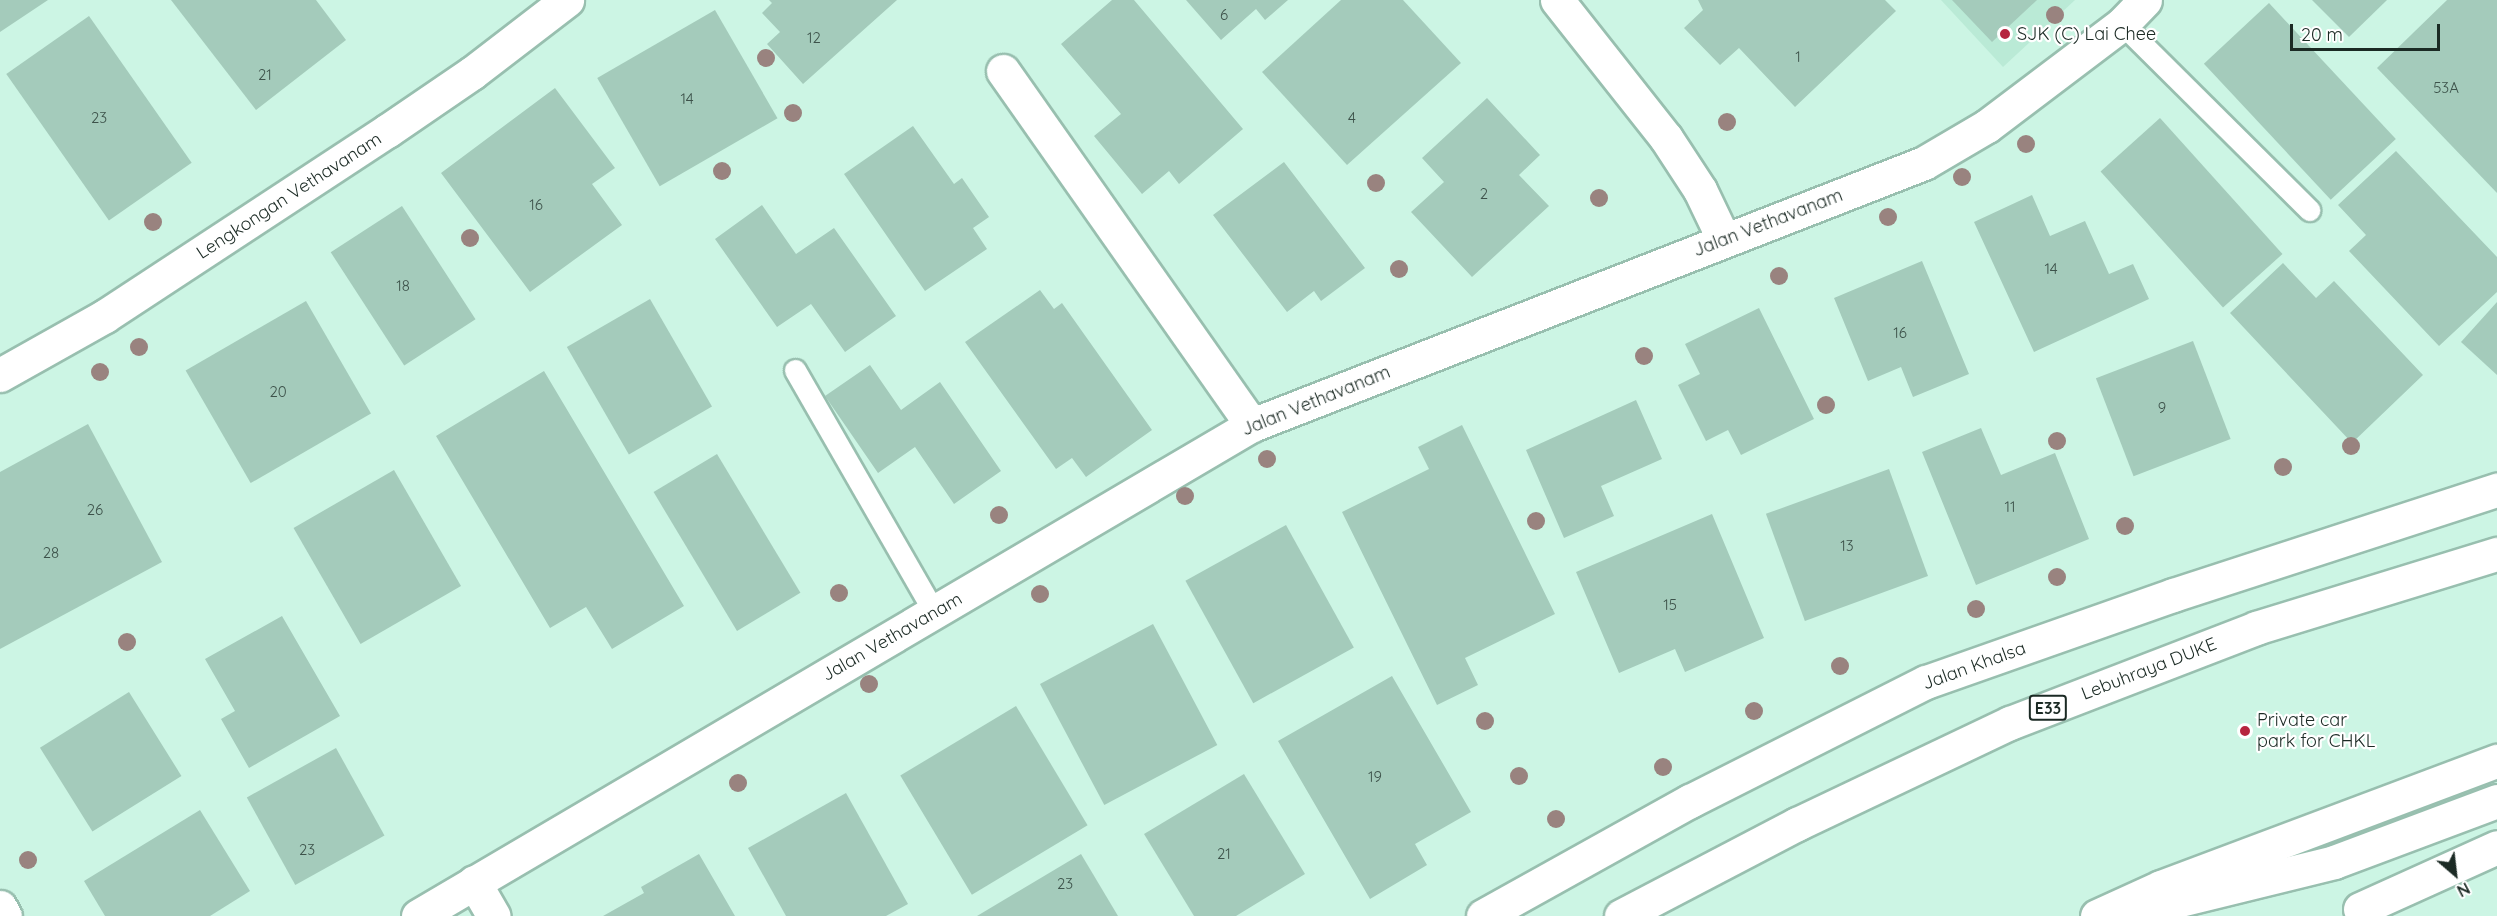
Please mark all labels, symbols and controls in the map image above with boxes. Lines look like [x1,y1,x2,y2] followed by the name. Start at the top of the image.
[1220,6,1228,24] house number: 6
[2293,12,2443,50] scale bar
[2017,23,2156,45] place label: SJK (C) Lai Chee
[2301,23,2343,46] text: 20 m
[1998,27,2012,41] marker: SJK (C) Lai Chee
[807,29,821,47] house number: 12
[1795,48,1801,66] house number: 1
[258,66,272,84] house number: 21
[2433,79,2459,97] house number: 53A
[680,90,694,108] house number: 14
[91,109,107,127] house number: 23
[1348,109,1356,127] house number: 4
[192,128,386,264] street label: Lengkongan Vethavanam
[1480,185,1488,203] house number: 2
[1690,185,1846,261] street label: Jalan Vethavanam
[529,196,543,214] house number: 16
[2044,260,2058,278] house number: 14
[396,277,410,295] house number: 18
[1893,324,1907,342] house number: 16
[1239,361,1393,441] street label: Jalan Vethavanam
[269,383,287,401] house number: 20
[2158,399,2166,417] house number: 9
[2004,498,2016,516] house number: 11
[87,501,103,519] house number: 26
[1840,537,1854,555] house number: 13
[43,544,59,562] house number: 28
[818,588,966,686] street label: Jalan Vethavanam
[1663,596,1677,614] house number: 15
[2078,633,2220,705] street label: Lebuhraya DUKE
[1919,637,2029,695] street label: Jalan Khalsa
[2028,695,2068,721] road number: E33
[2257,710,2375,752] place label: Private car park for CHKL
[2238,724,2252,738] marker: Private car park for CHKL
[1368,768,1382,786] house number: 19
[299,841,315,859] house number: 23
[2425,844,2485,904] north arrow
[1217,845,1231,863] house number: 21
[1057,875,1073,893] house number: 23
[2454,878,2473,901] text: N

